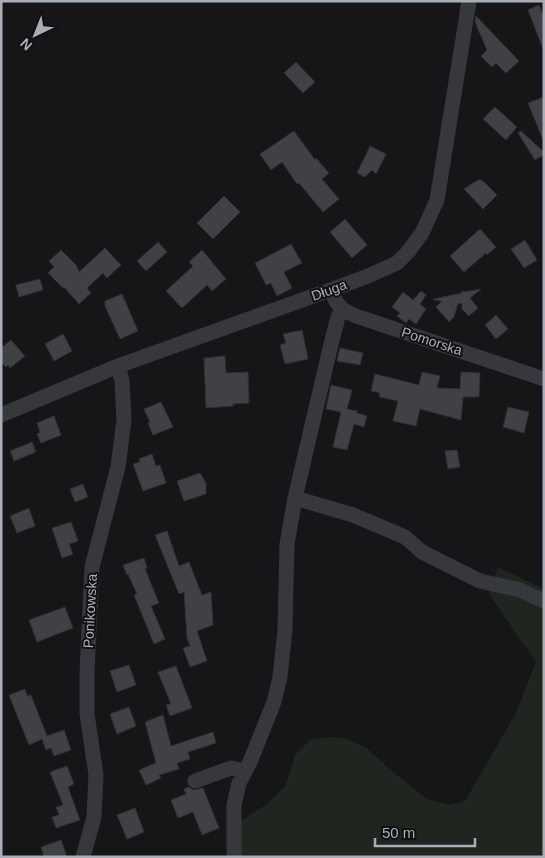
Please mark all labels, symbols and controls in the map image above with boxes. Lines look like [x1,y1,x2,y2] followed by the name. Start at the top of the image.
[10,10,60,60] north arrow
[17,35,35,54] text: N
[309,276,349,304] street label: Długa
[400,324,465,358] street label: Pomorska
[80,573,100,649] street label: Ponikowska
[375,816,475,848] scale bar
[382,824,415,841] text: 50 m

